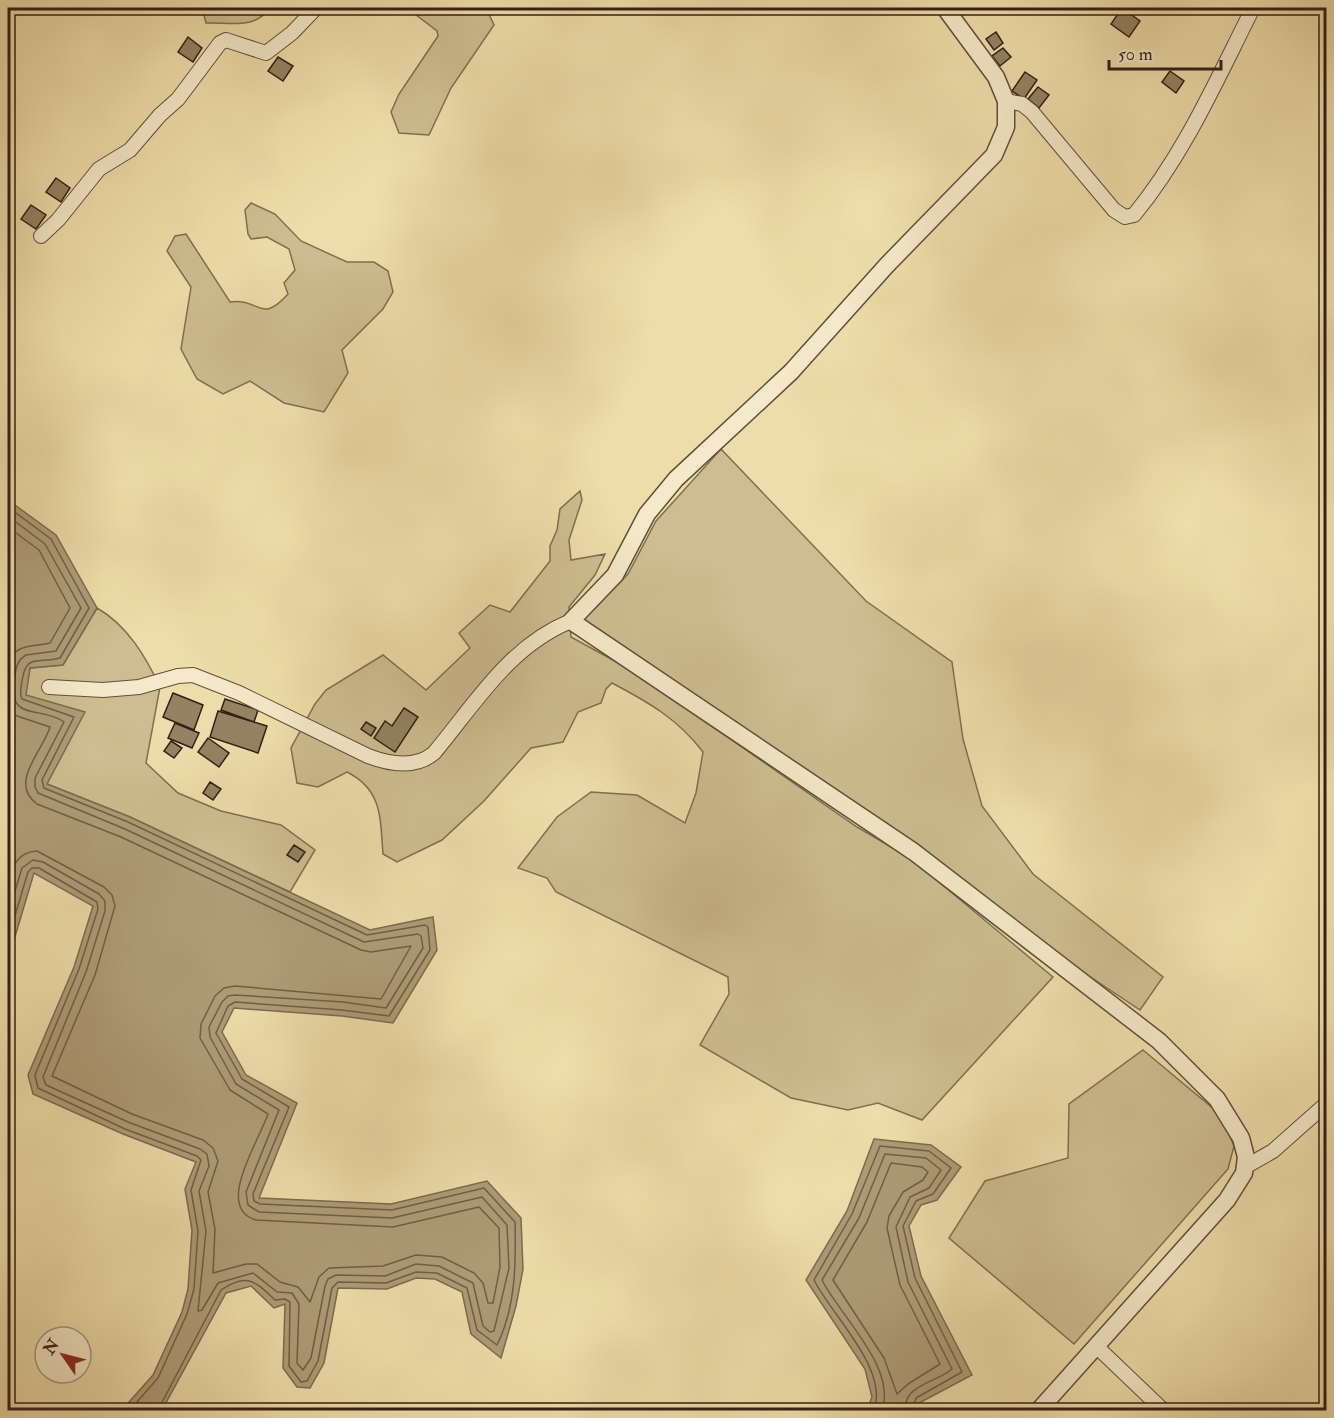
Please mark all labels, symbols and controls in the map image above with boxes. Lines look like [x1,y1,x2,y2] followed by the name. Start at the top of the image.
[1109,33,1222,71] scale bar
[1118,43,1153,66] text: 50 m
[33,1325,93,1385] north arrow
[39,1335,64,1359] text: N

